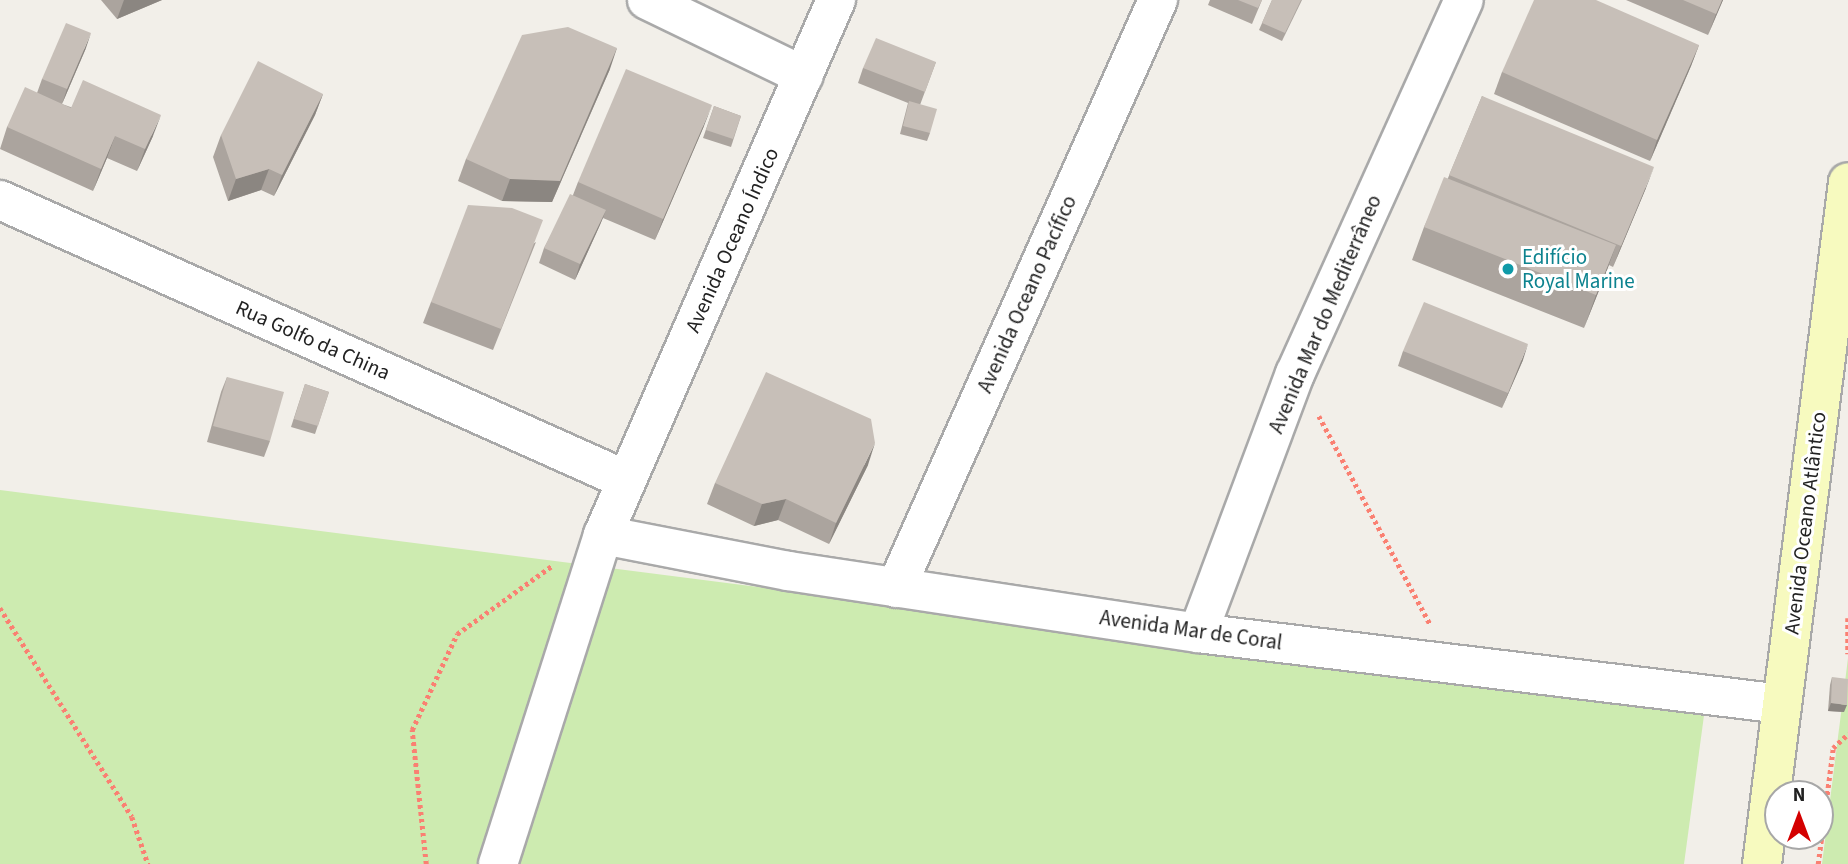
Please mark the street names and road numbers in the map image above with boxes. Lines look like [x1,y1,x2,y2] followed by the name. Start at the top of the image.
[680,144,784,336] street label: Avenida Oceano Índico
[972,191,1082,397] street label: Avenida Oceano Pacífico
[1263,191,1387,437] street label: Avenida Mar do Mediterrâneo
[232,295,394,385] street label: Rua Golfo da China
[1779,410,1831,636] street label: Avenida Oceano Atlântico
[1098,605,1284,655] street label: Avenida Mar de Coral

